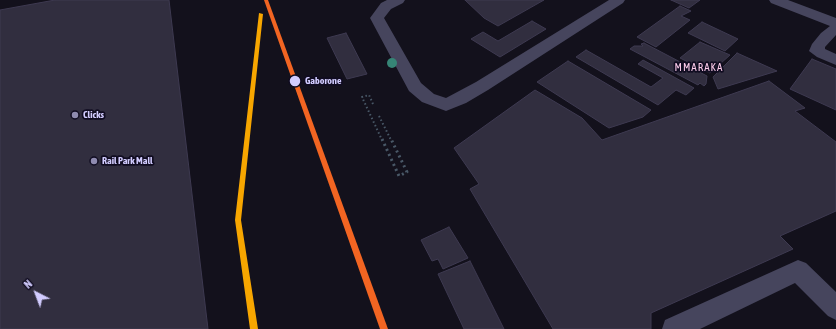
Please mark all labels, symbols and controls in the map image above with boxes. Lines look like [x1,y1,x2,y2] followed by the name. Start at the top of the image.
[675,61,723,75] district label: MMARAKA
[288,74,302,88] marker: Gaborone
[305,75,341,87] place label: Gaborone
[83,109,104,121] place label: Clicks
[70,110,80,120] marker: Clicks
[102,155,153,167] place label: Rail Park Mall
[89,156,99,166] marker: Rail Park Mall
[16,273,56,313] north arrow
[22,277,34,291] text: N

